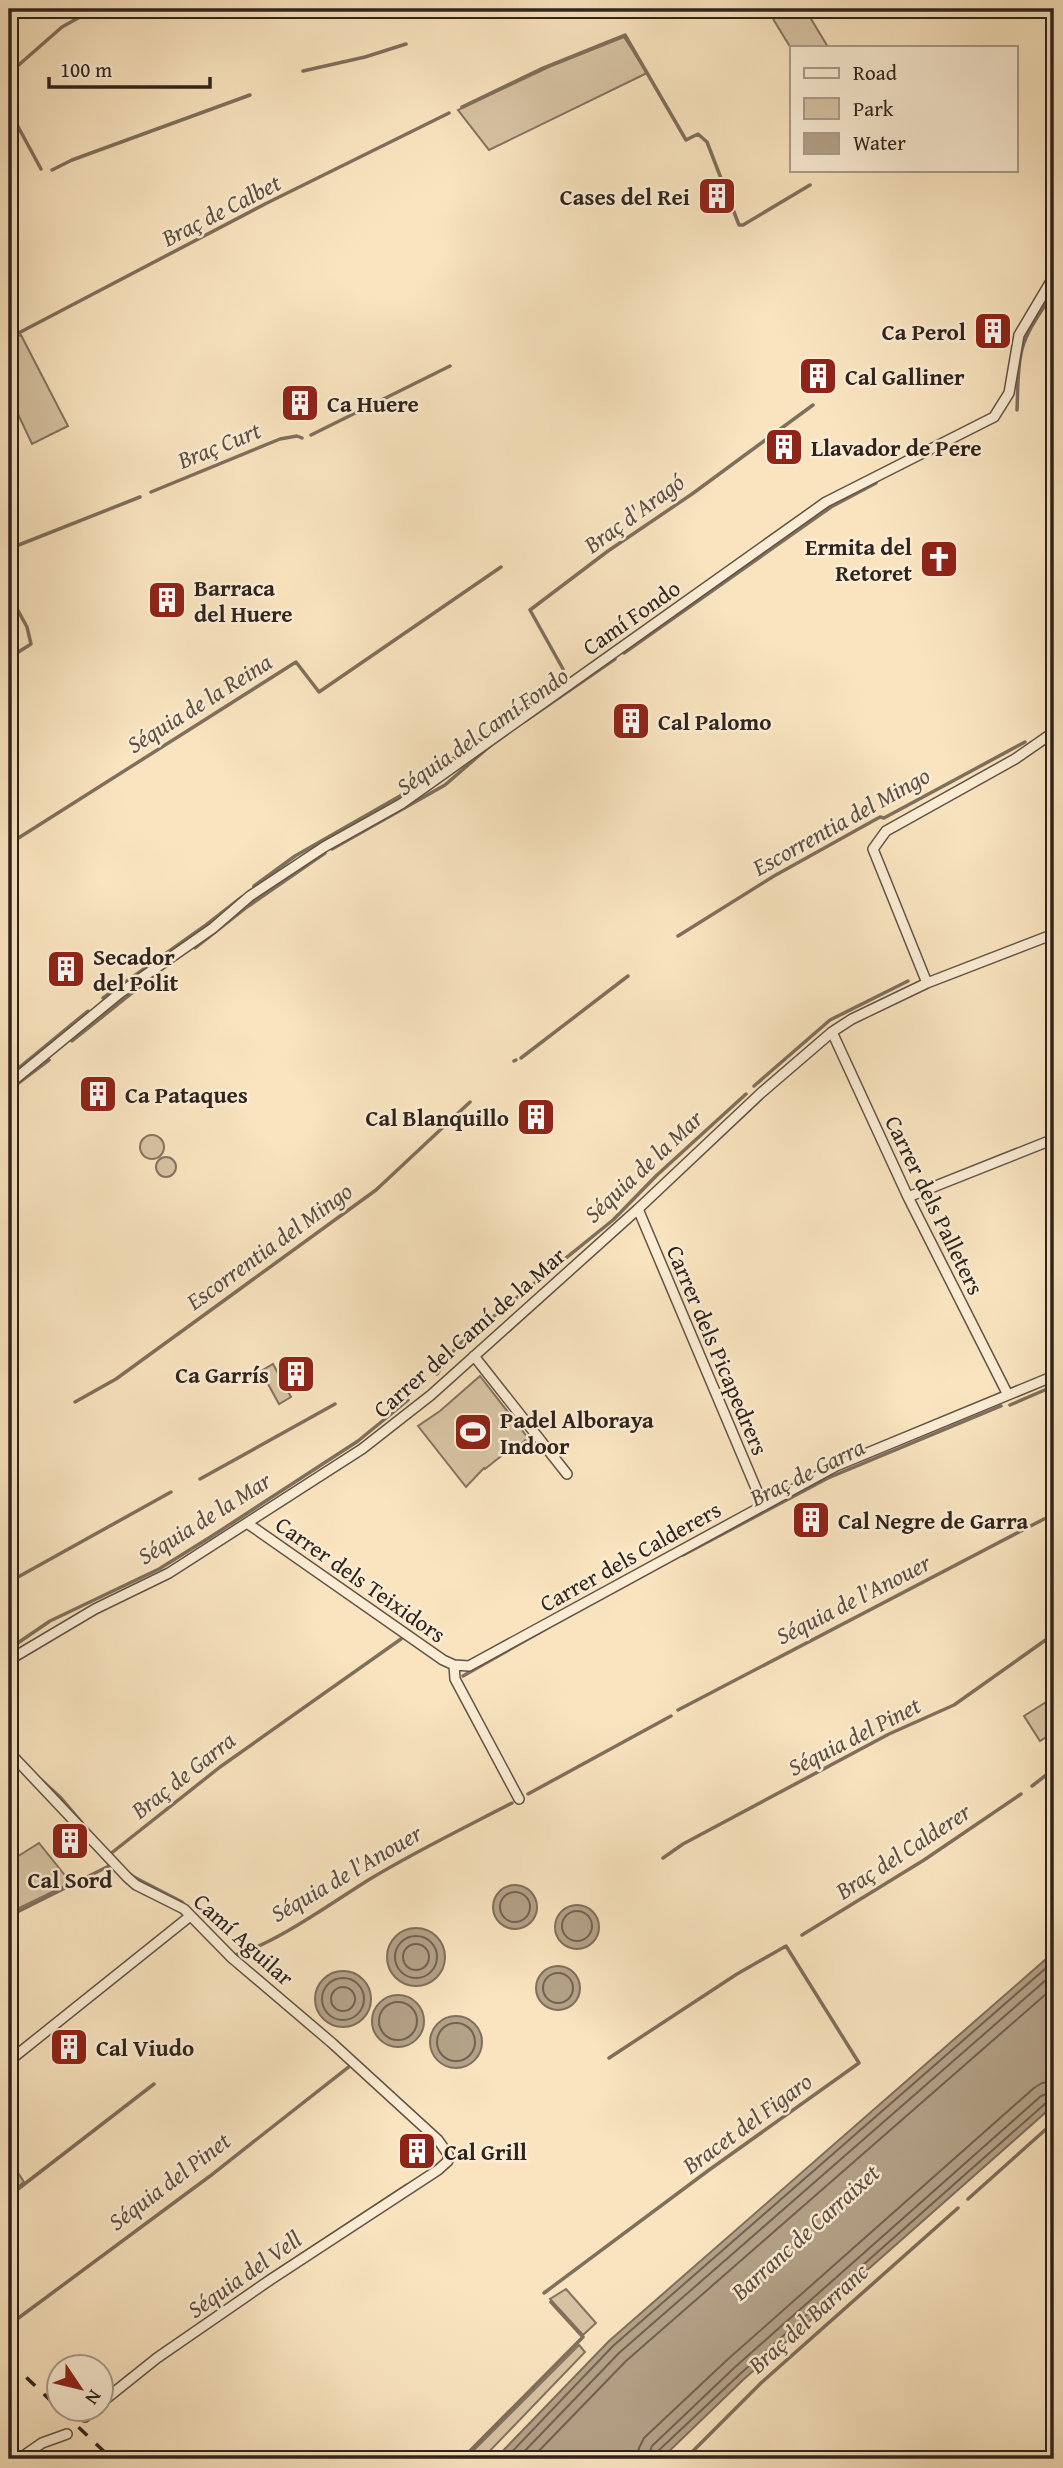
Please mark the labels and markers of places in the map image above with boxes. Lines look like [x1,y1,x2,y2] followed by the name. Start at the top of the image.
[696,175,738,217] building icon: Cases del Rei
[560,180,690,213] place label: Cases del Rei
[972,310,1014,352] building icon: Ca Perol
[882,315,966,348] place label: Ca Perol
[797,355,839,397] building icon: Cal Galliner
[845,360,965,393] place label: Cal Galliner
[279,382,321,424] building icon: Ca Huere
[327,387,419,420] place label: Ca Huere
[763,426,805,468] building icon: Llavador de Pere
[811,431,981,464] place label: Llavador de Pere
[805,530,912,589] place label: Ermita del Retoret
[918,538,960,580] church icon: Ermita del Retoret
[194,571,293,630] place label: Barraca del Huere
[146,579,188,621] building icon: Barraca del Huere
[610,700,652,742] building icon: Cal Palomo
[658,705,771,738] place label: Cal Palomo
[93,940,179,999] place label: Secador del Polit
[45,948,87,990] building icon: Secador del Polit
[77,1073,119,1115] building icon: Ca Pataques
[125,1078,248,1111] place label: Ca Pataques
[515,1096,557,1138] building icon: Cal Blanquillo
[366,1101,509,1134] place label: Cal Blanquillo
[275,1353,317,1395] building icon: Ca Garrís
[175,1358,269,1391] place label: Ca Garrís
[500,1403,654,1462] place label: Padel Alboraya Indoor
[452,1411,494,1453] sports icon: Padel Alboraya Indoor
[790,1499,832,1541] building icon: Cal Negre de Garra
[838,1504,1029,1537] place label: Cal Negre de Garra
[49,1820,91,1862] building icon: Cal Sord
[28,1863,113,1896] place label: Cal Sord
[48,2026,90,2068] building icon: Cal Viudo
[96,2031,194,2064] place label: Cal Viudo
[396,2130,438,2172] building icon: Cal Grill
[444,2135,527,2168] place label: Cal Grill

